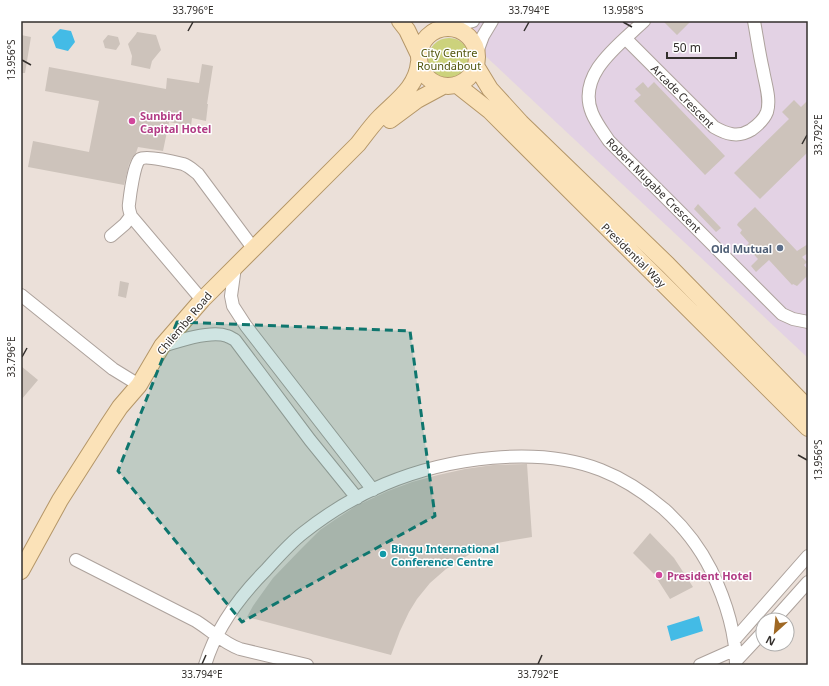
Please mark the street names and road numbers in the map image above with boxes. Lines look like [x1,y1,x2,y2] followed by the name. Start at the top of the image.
[648,61,718,131] street label: Arcade Crescent
[603,134,705,236] street label: Robert Mugabe Crescent
[598,219,670,291] street label: Presidential Way
[153,288,215,358] street label: Chilembe Road

